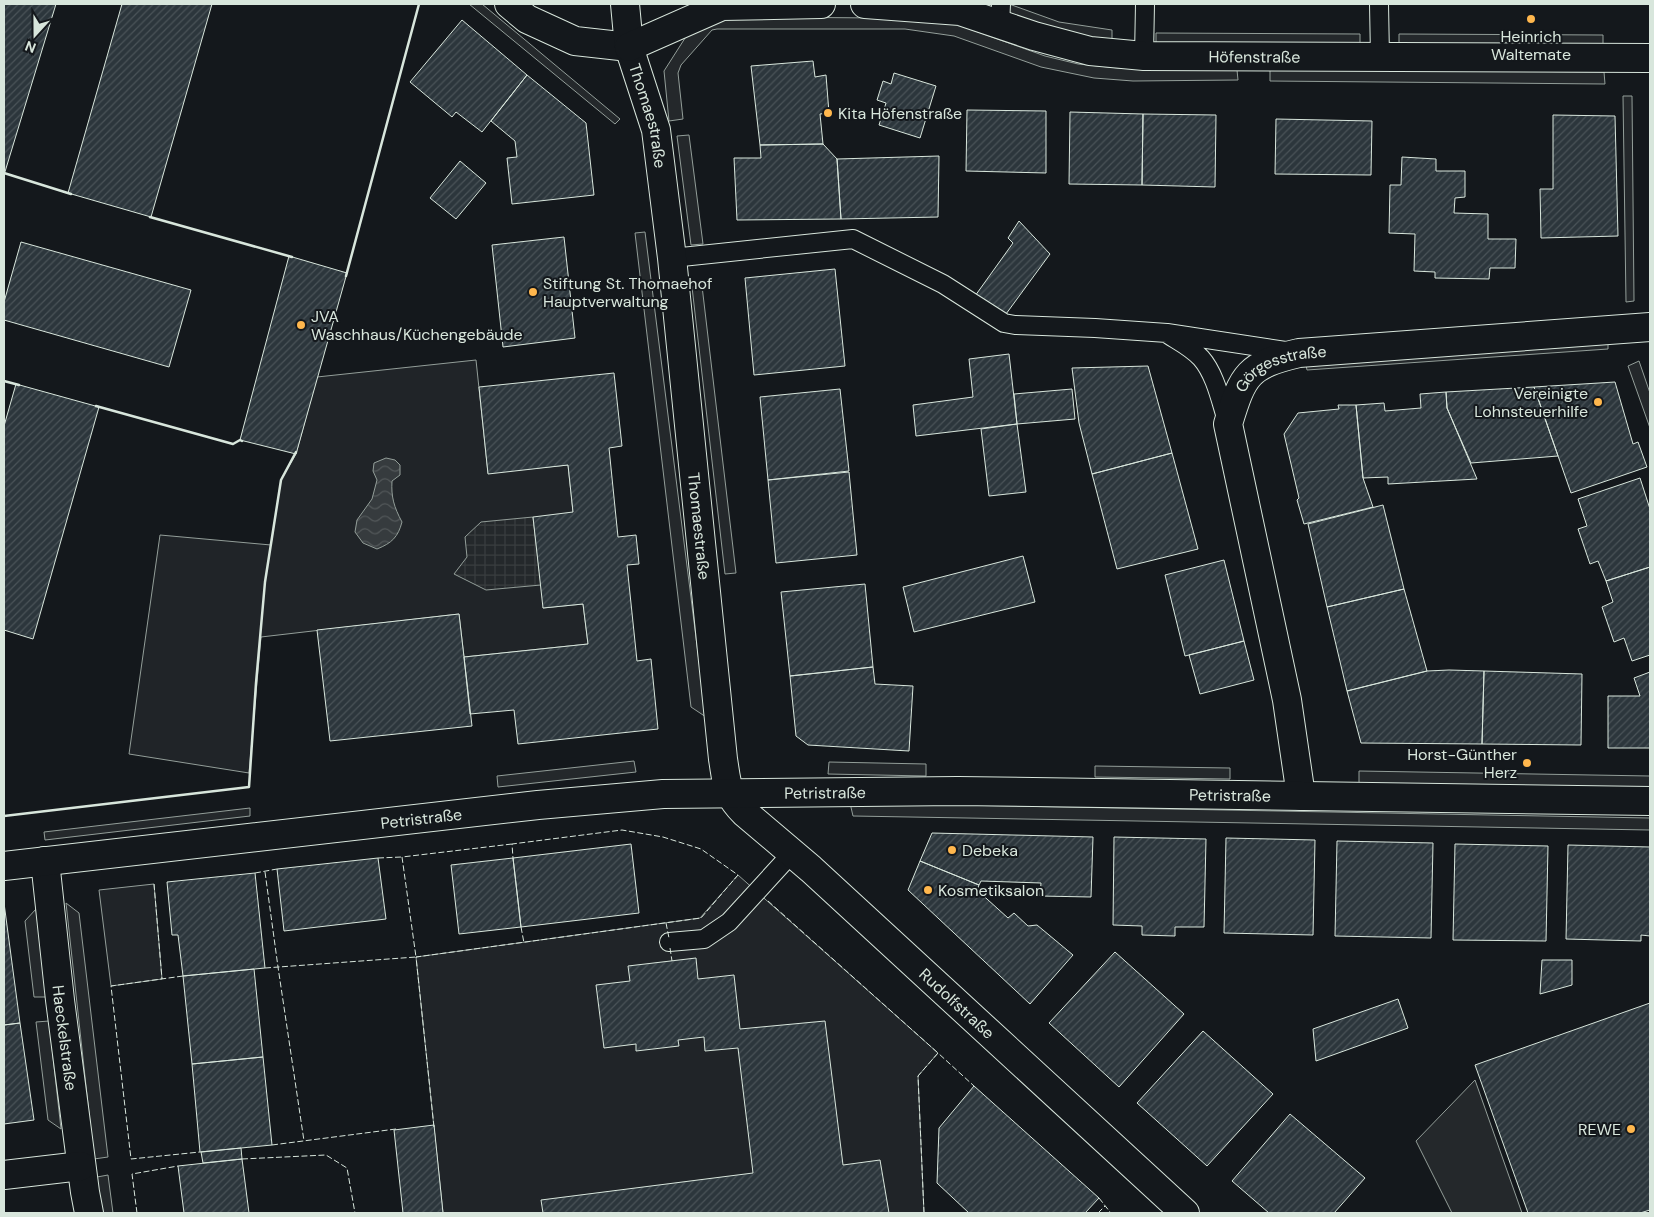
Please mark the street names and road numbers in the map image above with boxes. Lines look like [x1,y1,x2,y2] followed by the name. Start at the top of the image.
[1208,46,1300,68] street label: Höfenstraße
[624,61,671,170] street label: Thomaestraße
[1231,341,1327,396] street label: Görgesstraße
[683,472,715,581] street label: Thomaestraße
[784,782,866,804] street label: Petristraße
[1189,784,1271,807] street label: Petristraße
[380,804,463,834] street label: Petristraße
[915,964,999,1044] street label: Rudolfstraße
[47,984,82,1092] street label: Haeckelstraße

